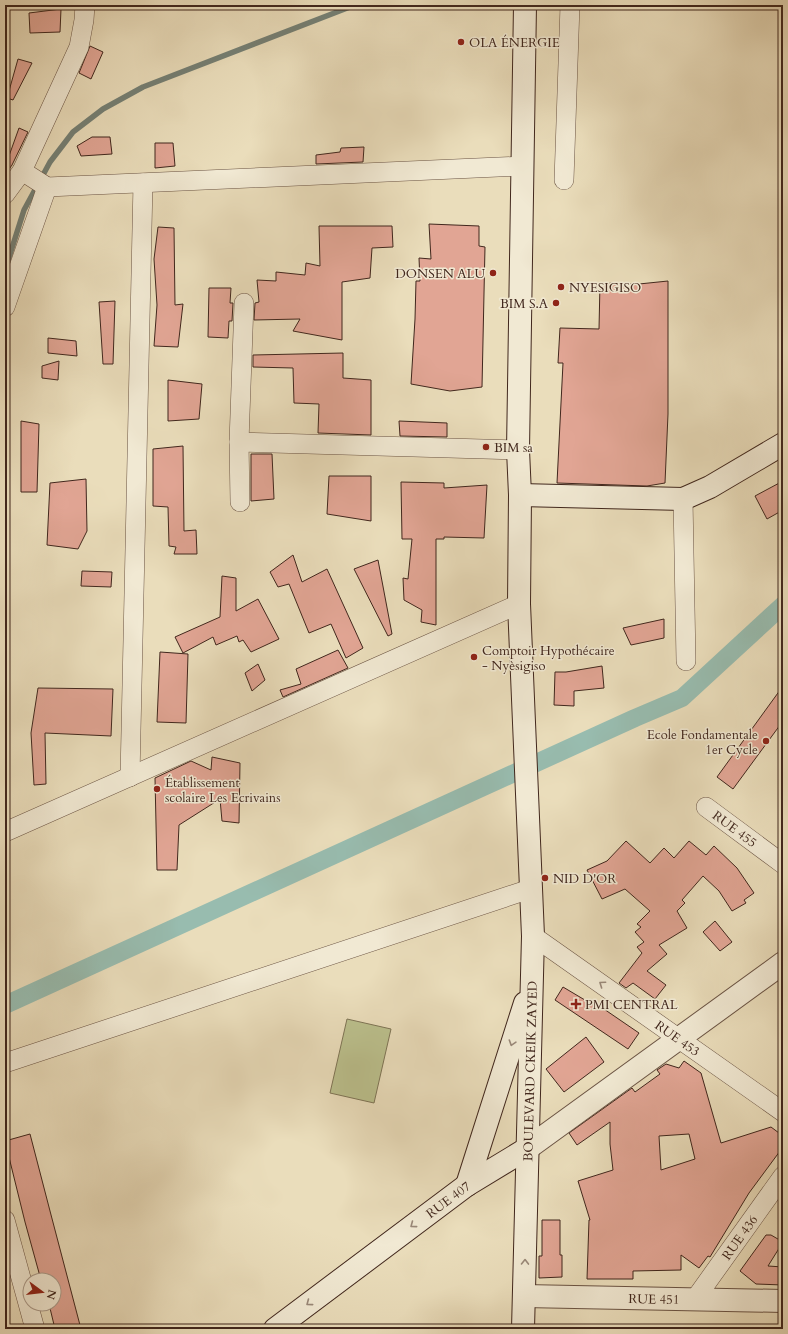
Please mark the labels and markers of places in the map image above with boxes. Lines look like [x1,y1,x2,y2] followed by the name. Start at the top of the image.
[469,34,560,52] place label: OLA ÉNERGIE
[456,37,466,47] marker: OLA ÉNERGIE
[395,265,485,283] place label: DONSEN ALU
[488,268,498,278] marker: DONSEN ALU
[569,279,641,297] place label: NYESIGISO
[556,282,566,292] marker: NYESIGISO
[500,295,549,313] place label: BIM S.A
[551,298,561,308] marker: BIM S.A
[494,439,533,457] place label: BIM sa
[481,442,491,452] marker: BIM sa
[482,642,615,675] place label: Comptoir Hypothécaire - Nyèsigiso
[469,652,479,662] marker: Comptoir Hypothécaire - Nyèsigiso
[647,726,758,759] place label: Ecole Fondamentale 1er Cycle
[761,736,771,746] marker: Ecole Fondamentale 1er Cycle
[165,774,281,807] place label: Établissement scolaire Les Ecrivains
[152,784,162,794] marker: Établissement scolaire Les Ecrivains
[553,870,616,888] place label: NID D'OR
[540,873,550,883] marker: NID D'OR
[585,996,678,1014] place label: PMI CENTRAL
[570,998,582,1010] marker: PMI CENTRAL

